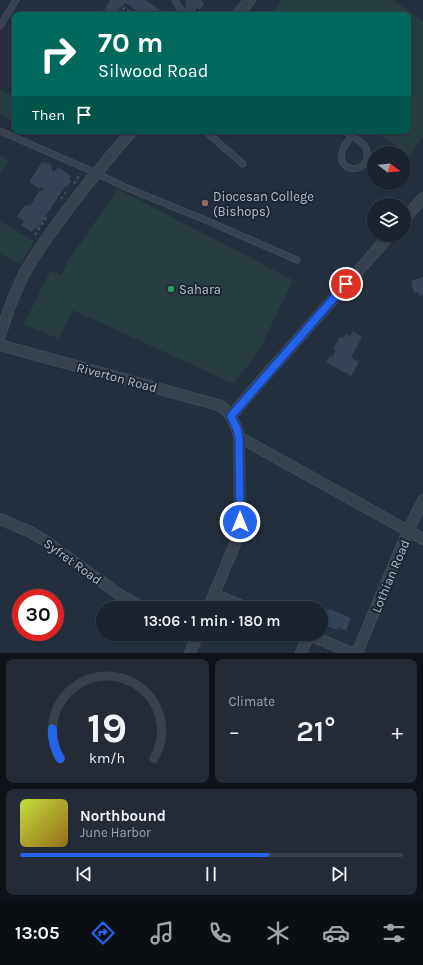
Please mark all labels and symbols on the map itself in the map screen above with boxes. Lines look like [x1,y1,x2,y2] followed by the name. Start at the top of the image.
[367,146,411,190] north arrow
[213,189,314,219] place label: Diocesan College (Bishops)
[200,198,210,208] marker: Diocesan College (Bishops)
[329,267,363,301] pin
[179,282,221,297] place label: Sahara
[166,284,176,294] marker: Sahara
[75,360,159,395] street label: Riverton Road
[219,501,261,543] position arrow
[41,535,104,587] street label: Syfret Road
[368,537,413,615] street label: Lothian Road
[12,589,64,641] speed limit sign: 30

